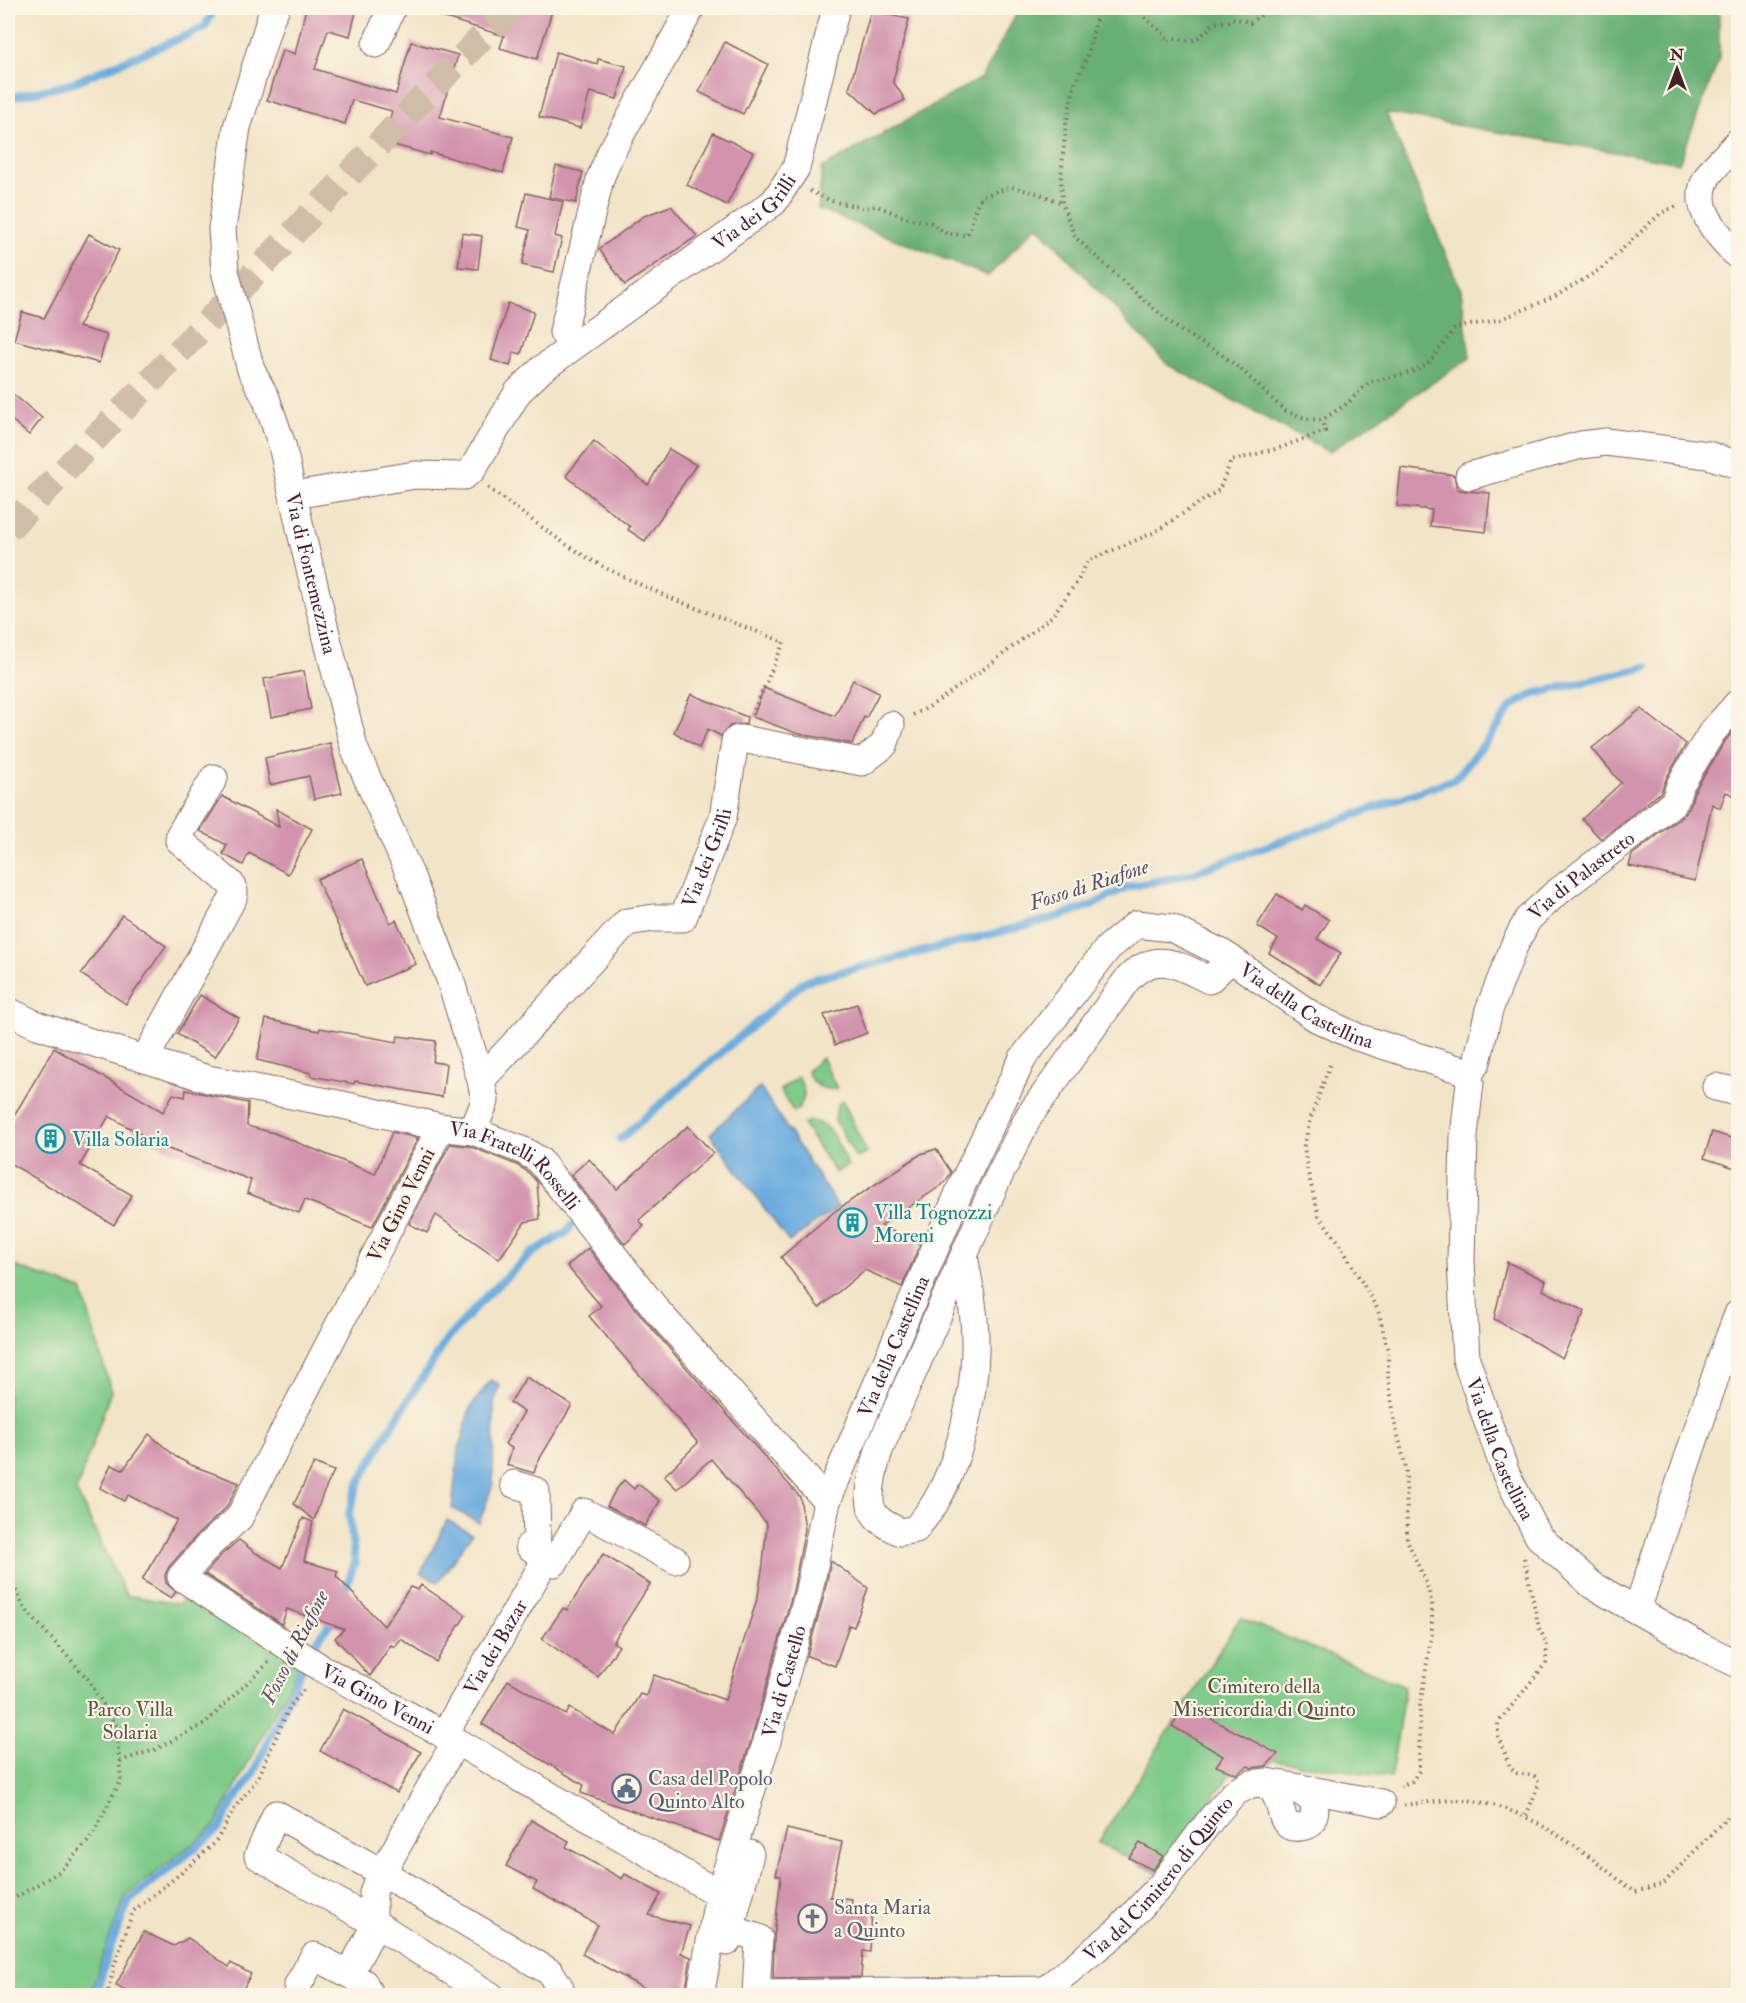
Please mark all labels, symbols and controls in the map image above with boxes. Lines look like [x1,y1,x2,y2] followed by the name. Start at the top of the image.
[1647,39,1707,99] north arrow
[1669,45,1685,65] text: N
[707,169,801,255] street label: Via dei Grilli
[280,490,343,657] street label: Via di Fontemezzina
[676,807,737,911] street label: Via dei Grilli
[1523,825,1639,925] street label: Via di Palastreto
[1025,853,1153,917] water label: Fosso di Riafone
[1235,957,1377,1054] street label: Via della Castellina
[448,1116,586,1215] street label: Via Fratelli Rosselli
[35,1123,67,1155] building icon: Villa Solaria
[72,1127,170,1152] place label: Villa Solaria
[362,1144,440,1266] street label: Via Gino Venni
[874,1200,992,1248] place label: Villa Tognozzi Moreni
[837,1207,869,1239] building icon: Villa Tognozzi Moreni
[852,1271,935,1421] street label: Via della Castellina
[1461,1374,1541,1525] street label: Via della Castellina
[254,1585,336,1709] water label: Fosso di Riafone
[458,1594,533,1699] street label: Via dei Bazar
[756,1622,811,1740] street label: Via di Castello
[317,1658,439,1739] street label: Via Gino Venni
[1172,1674,1356,1722] park label: Cimitero della Misericordia di Quinto
[87,1697,174,1745] park label: Parco Villa Solaria
[648,1766,773,1814] place label: Casa del Popolo Quinto Alto
[611,1773,643,1805] public building icon: Casa del Popolo Quinto Alto
[1078,1791,1238,1967] street label: Via del Cimitero di Quinto
[834,1895,932,1943] place label: Santa Maria a Quinto
[797,1903,829,1935] church icon: Santa Maria a Quinto

